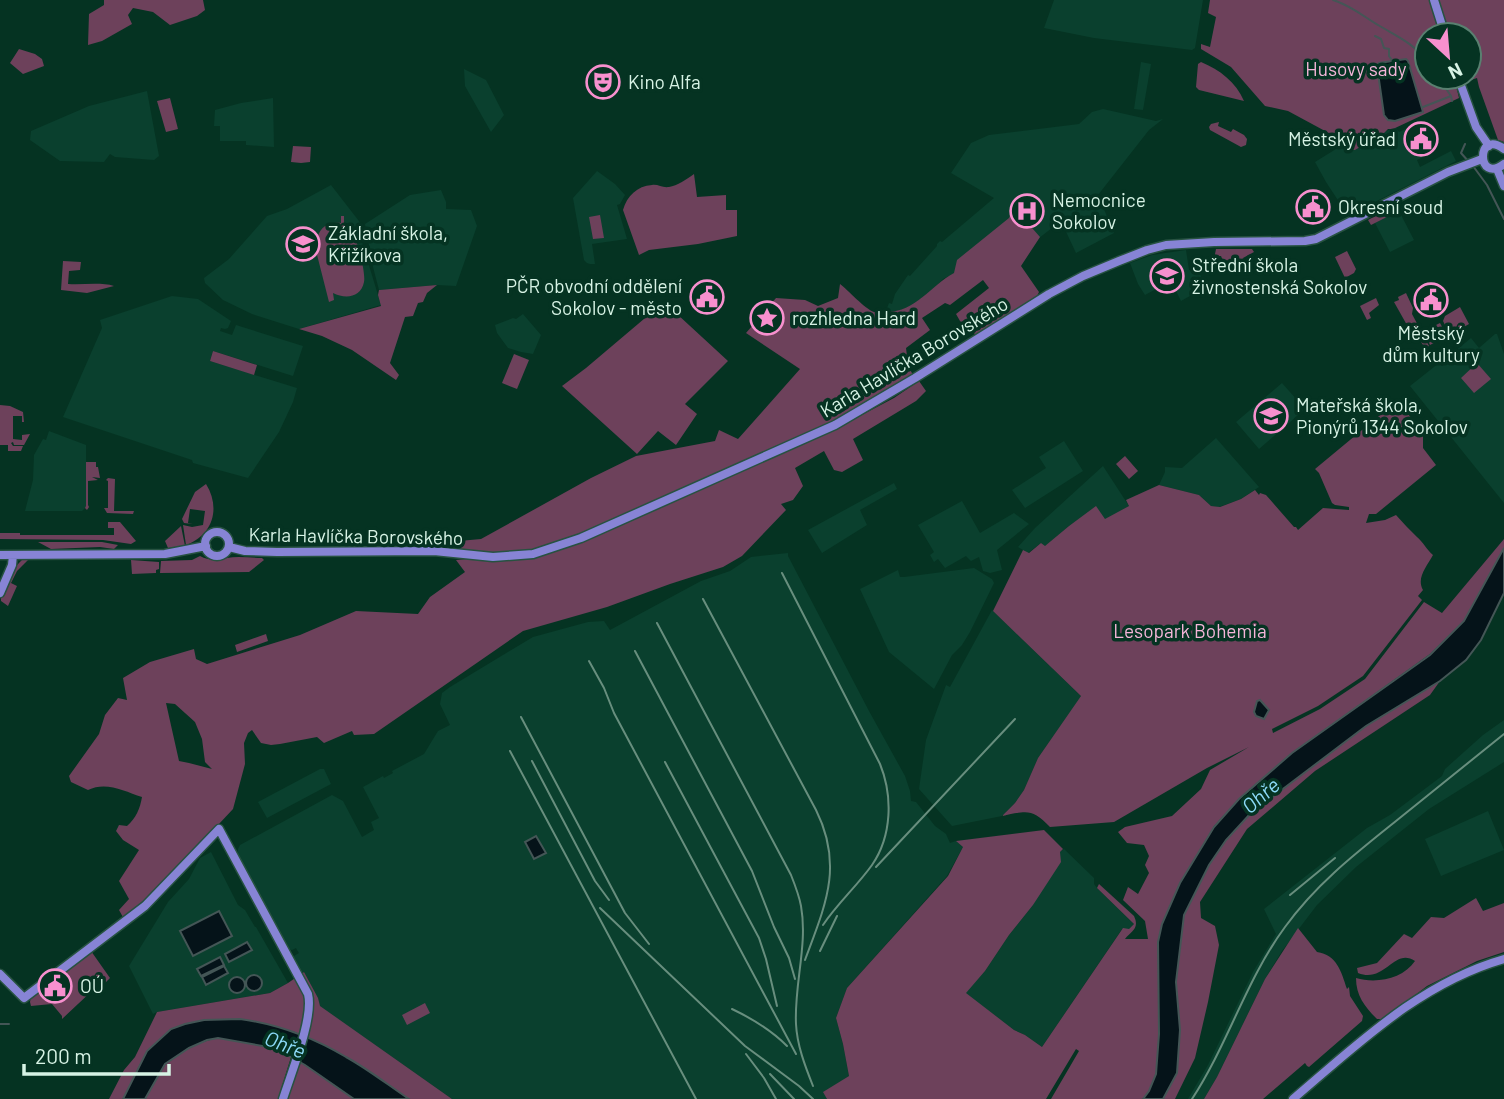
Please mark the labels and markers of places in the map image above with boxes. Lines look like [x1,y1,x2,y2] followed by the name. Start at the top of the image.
[584,63,622,101] theatre icon: Kino Alfa
[628,70,701,93] place label: Kino Alfa
[1402,120,1440,158] public building icon: Městský úřad
[1288,127,1396,150] place label: Městský úřad
[1052,188,1146,233] place label: Nemocnice Sokolov
[1294,188,1332,226] public building icon: Okresní soud
[1008,192,1046,230] hospital icon: Nemocnice Sokolov
[1338,195,1443,218] place label: Okresní soud
[328,221,448,266] place label: Základní škola, Křižíkova
[284,225,322,263] school or university icon: Základní škola, Křižíkova
[1192,253,1367,298] place label: Střední škola živnostenská Sokolov
[1148,257,1186,295] school or university icon: Střední škola živnostenská Sokolov
[506,274,682,319] place label: PČR obvodní oddělení Sokolov - město
[688,278,726,316] public building icon: PČR obvodní oddělení Sokolov - město
[1412,281,1450,319] public building icon: Městský dům kultury
[748,299,786,337] place icon: rozhledna Hard
[792,306,916,329] place label: rozhledna Hard
[1382,321,1480,366] place label: Městský dům kultury
[1296,393,1468,438] place label: Mateřská škola, Pionýrů 1344 Sokolov
[1252,397,1290,435] school or university icon: Mateřská škola, Pionýrů 1344 Sokolov
[36,967,74,1005] public building icon: OÚ
[80,974,104,997] place label: OÚ

